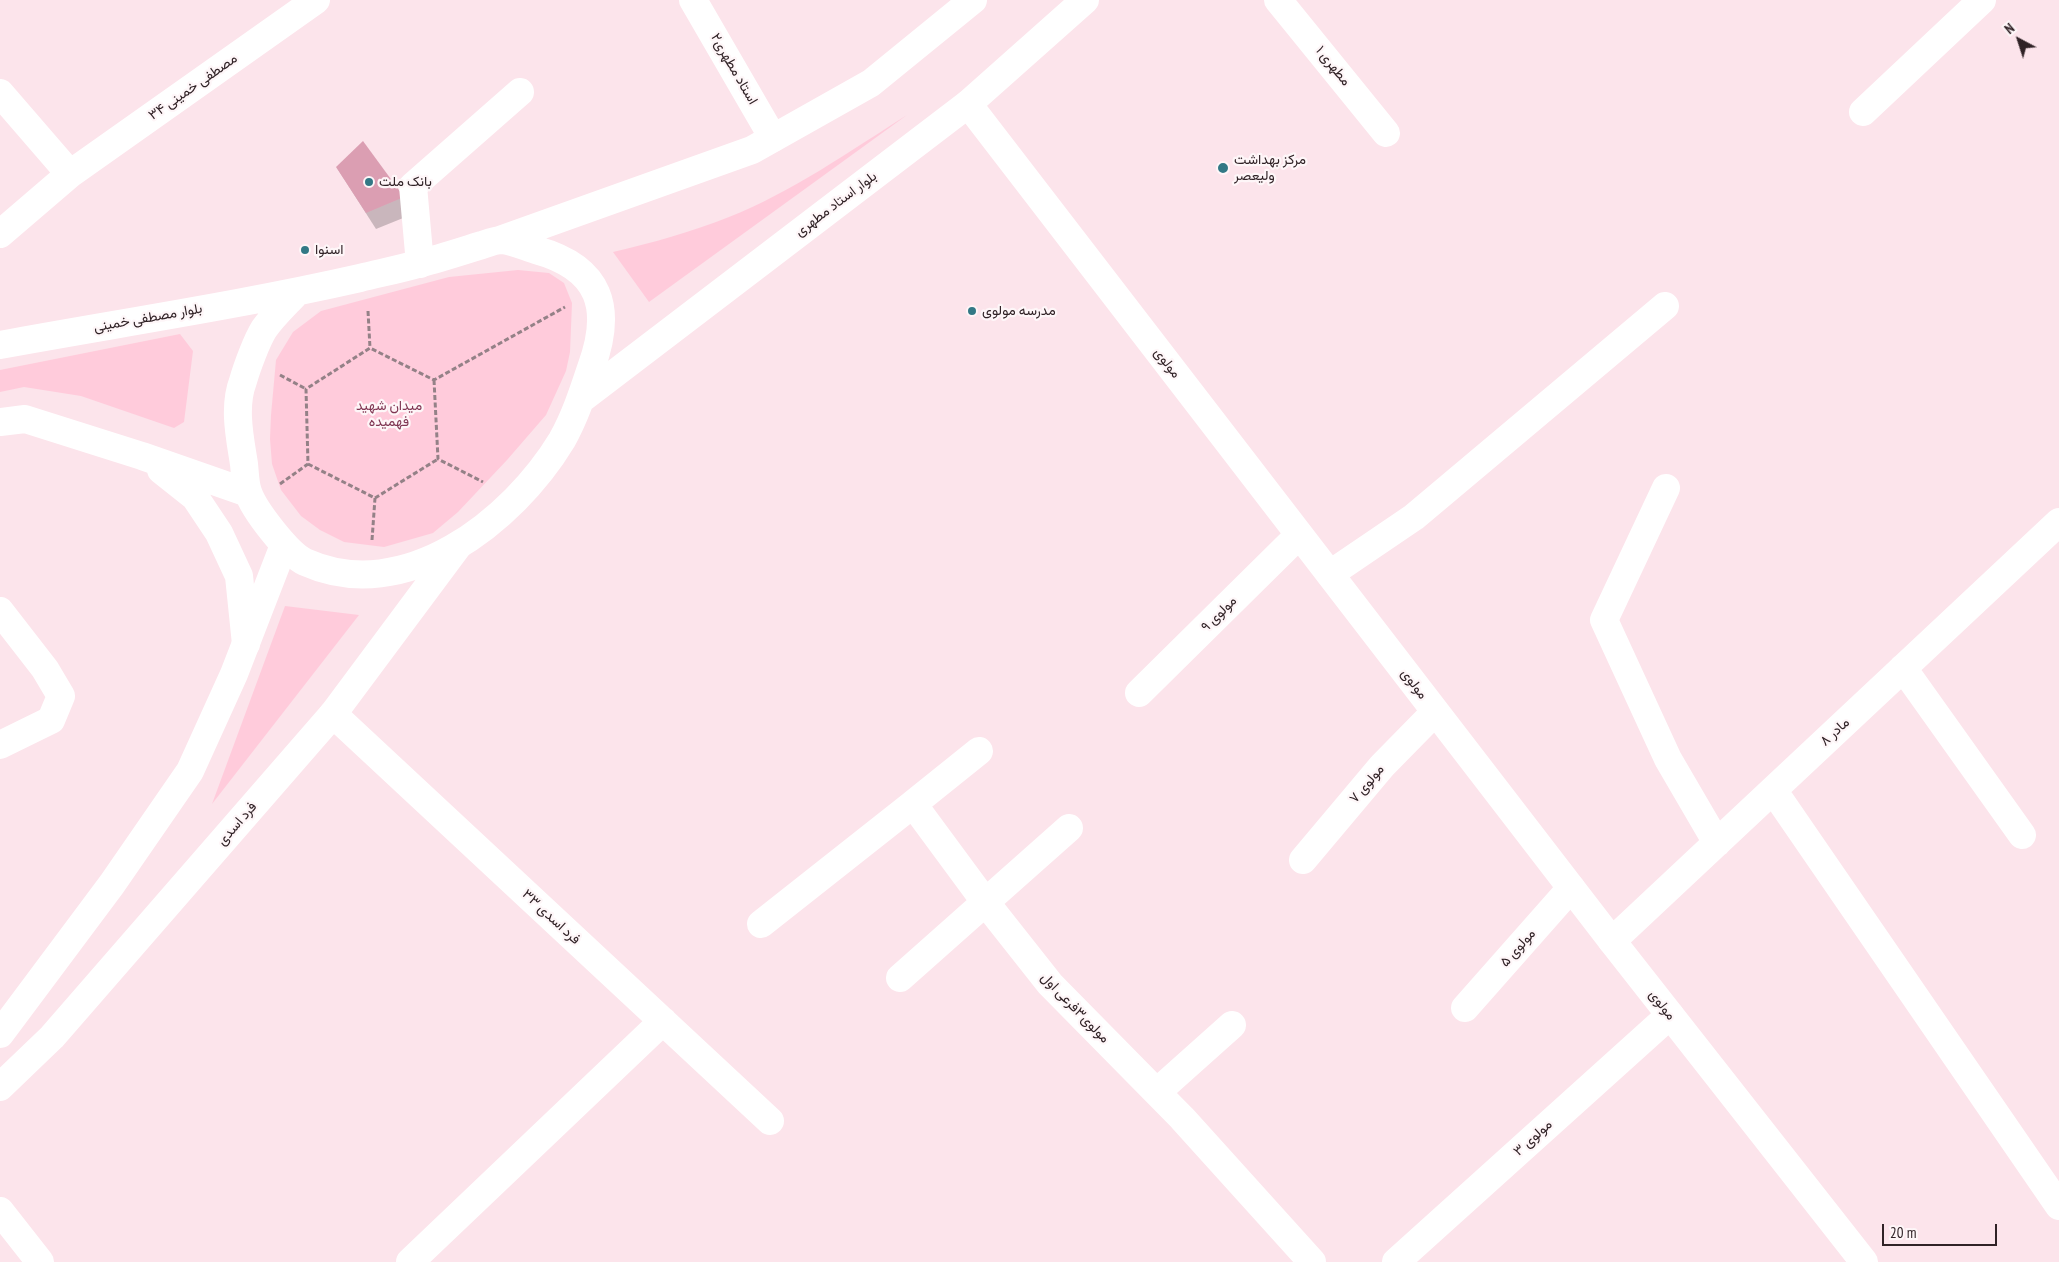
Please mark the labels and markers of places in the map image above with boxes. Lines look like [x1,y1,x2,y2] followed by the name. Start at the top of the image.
[1234,152,1306,184] place label: مرکز بهداشت ولیعصر
[1216,161,1230,175] marker: مرکز بهداشت ولیعصر
[379,174,432,190] place label: بانک ملت
[363,176,375,188] marker: بانک ملت
[315,242,343,258] place label: اسنوا
[299,244,311,256] marker: اسنوا
[982,303,1056,319] place label: مدرسه مولوی
[966,305,978,317] marker: مدرسه مولوی

